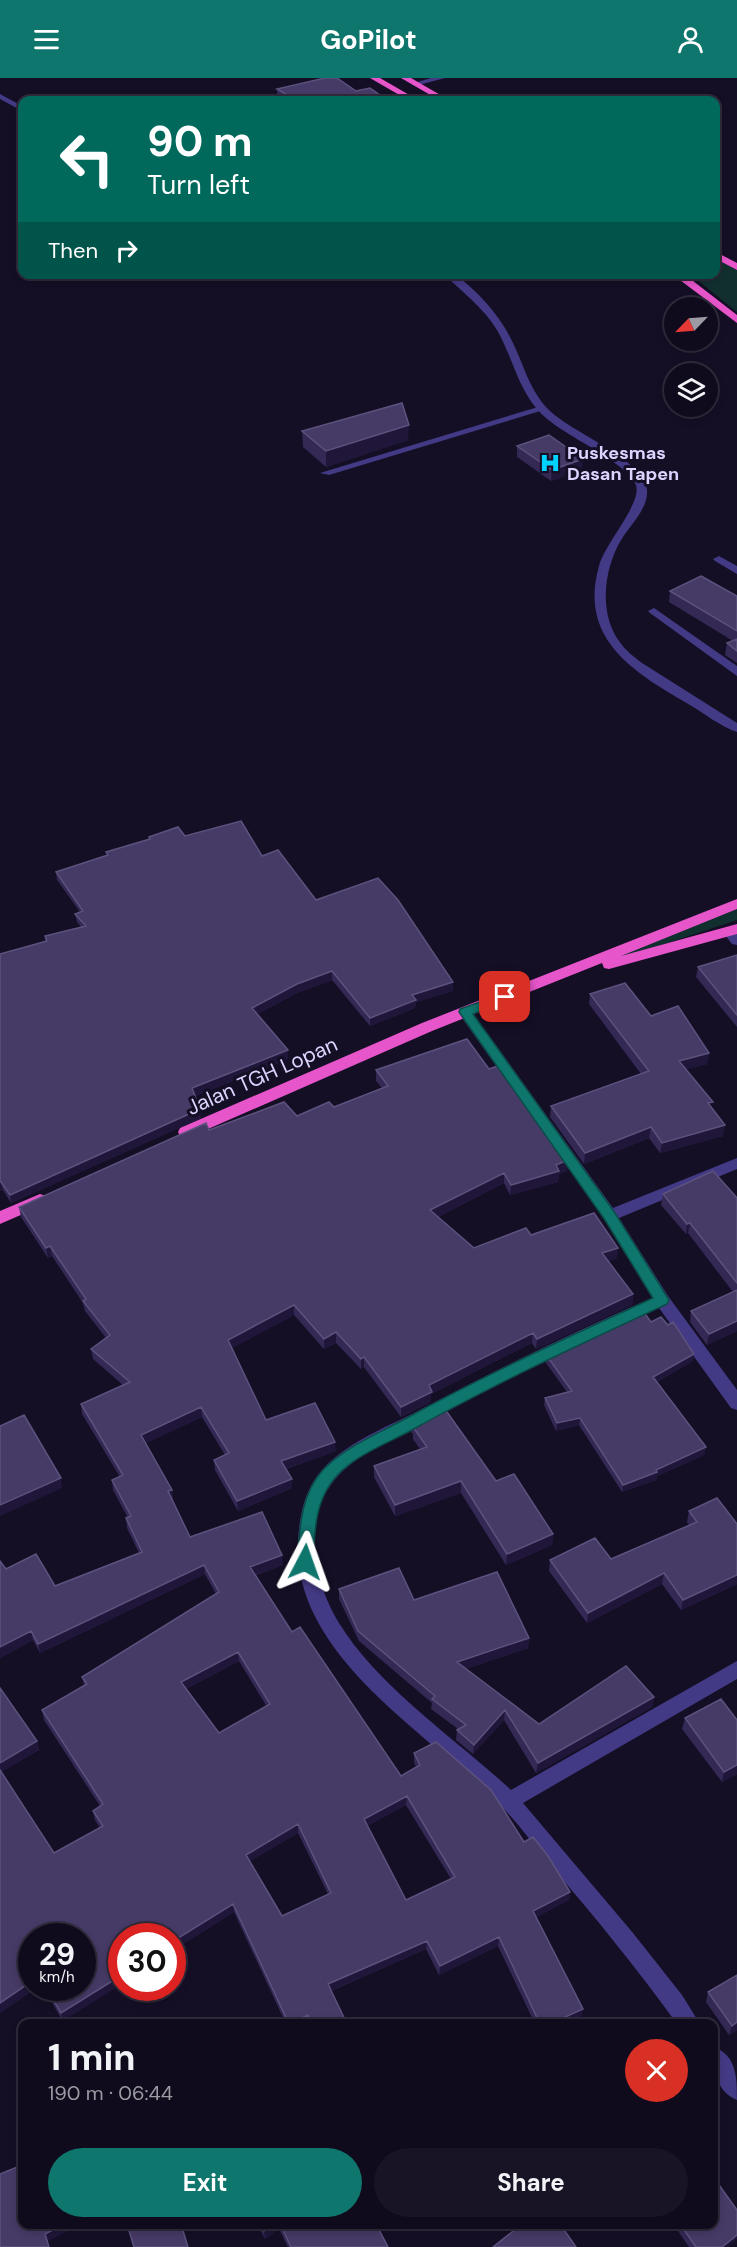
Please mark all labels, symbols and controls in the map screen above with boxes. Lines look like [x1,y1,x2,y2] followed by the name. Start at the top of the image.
[320,22,417,57] text: GoPilot
[30,23,63,56] icon: menu
[674,23,707,56] icon: person
[147,114,253,169] text: 90 m
[48,120,126,198] icon: left
[147,167,250,202] text: Turn left
[110,234,143,267] icon: right
[48,236,98,265] text: Then
[664,297,718,351] north arrow
[664,297,718,417] map controls
[664,363,718,417] button: layers
[567,441,679,486] place label: Puskesmas Dasan Tapen
[538,451,562,475] hospital icon: Puskesmas Dasan Tapen
[479,971,530,1022] pin
[488,980,521,1013] icon: arrive
[182,1030,342,1122] street label: Jalan TGH Lopan
[273,1530,337,1594] position arrow
[108,1923,186,2001] speed limit sign: 30
[39,1935,75,1974] text: 29
[39,1967,75,1987] text: km/h
[48,2034,136,2081] text: 1 min
[625,2039,688,2102] button: close
[48,2080,173,2106] text: 190 m · 06:44
[48,2148,362,2217] button: Exit
[374,2148,688,2217] button: Share

